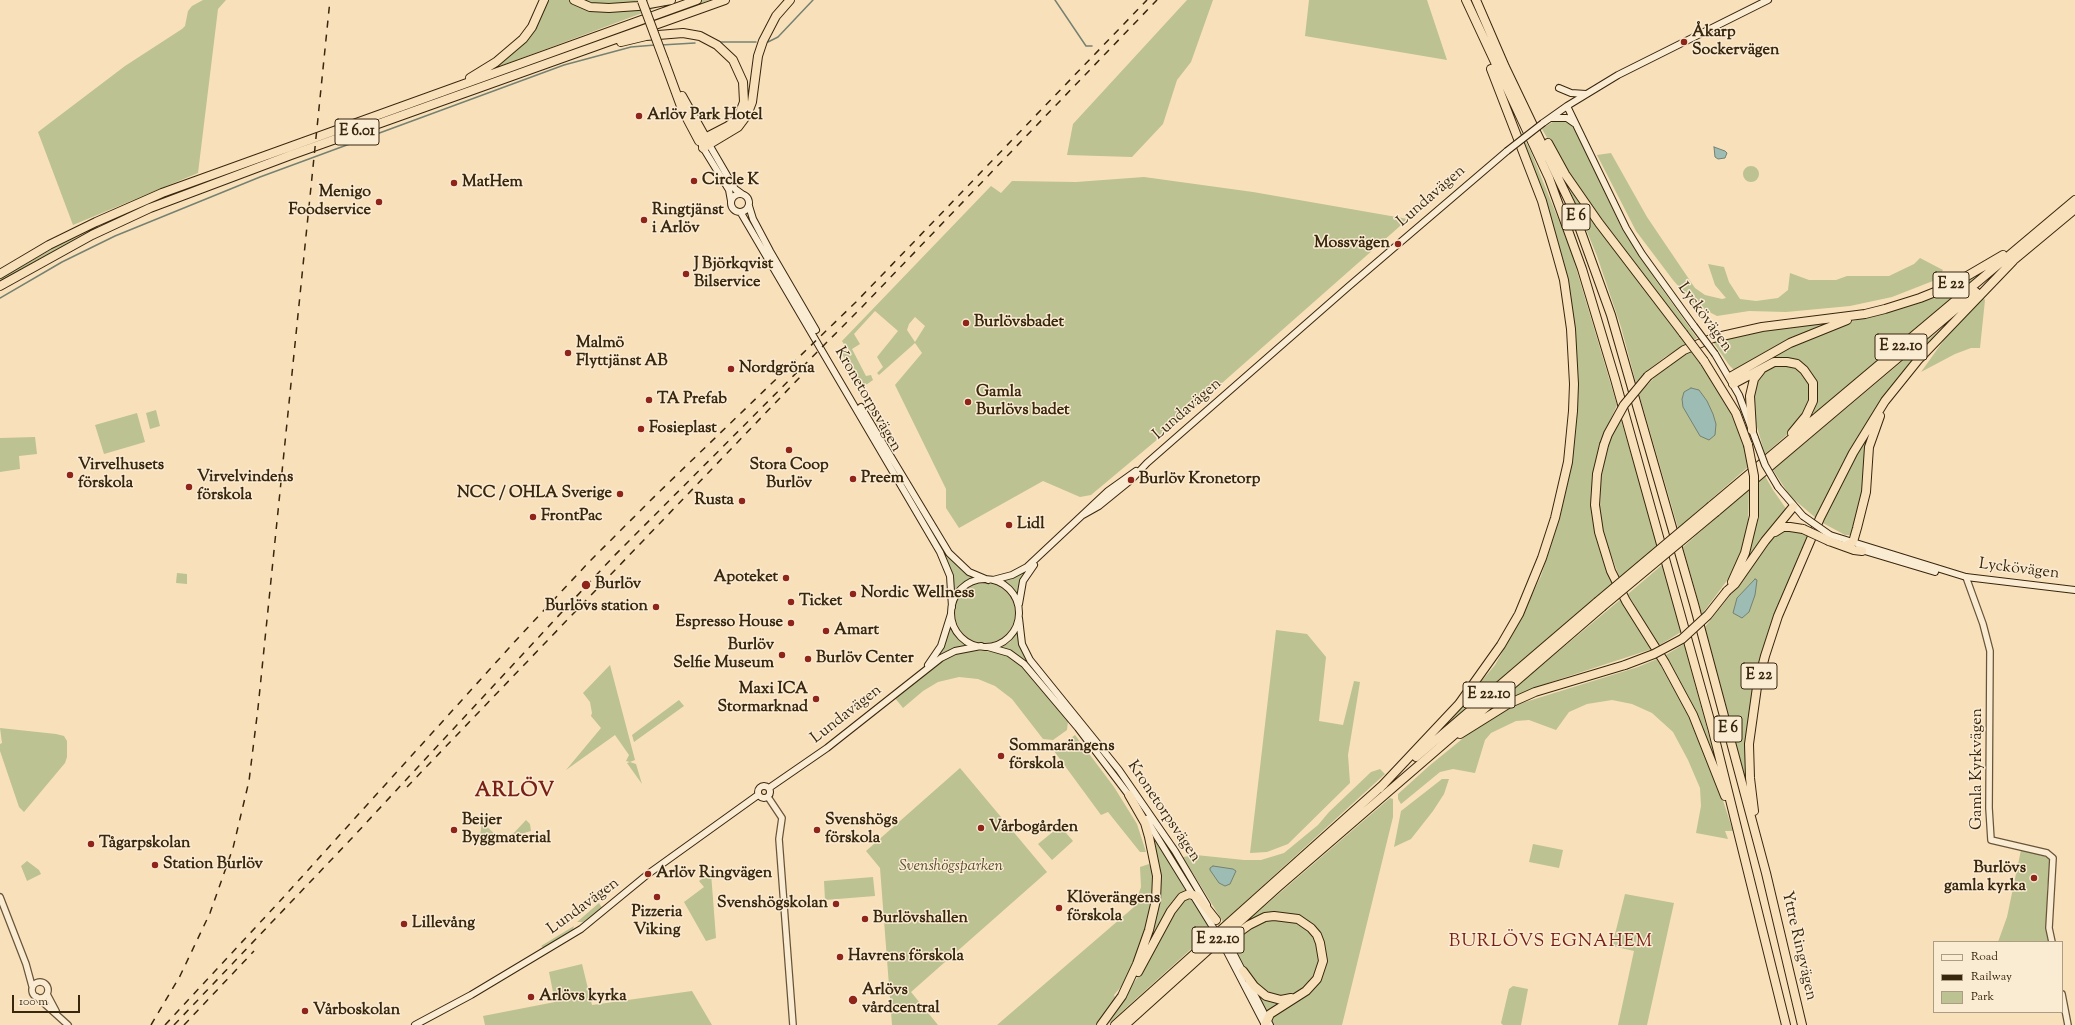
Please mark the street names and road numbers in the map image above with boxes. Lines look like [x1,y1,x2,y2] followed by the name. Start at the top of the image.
[335,119,379,145] road number: E 6.01
[1394,162,1470,232] street label: Lundavägen
[1562,204,1590,230] road number: E 6
[1933,272,1969,298] road number: E 22
[1672,280,1736,356] street label: Lyckövägen
[1875,334,1927,360] road number: E 22.10
[829,344,905,456] street label: Kronetorpsvägen
[1150,375,1226,445] street label: Lundavägen
[1978,556,2060,584] street label: Lyckövägen
[1741,663,1777,689] road number: E 22
[808,681,886,749] street label: Lundavägen
[1463,682,1515,708] road number: E 22.10
[1968,708,1988,830] street label: Gamla Kyrkvägen
[1714,716,1742,742] road number: E 6
[1122,758,1204,866] street label: Kronetorpsvägen
[544,874,624,940] street label: Lundavägen
[1776,890,1820,1002] street label: Yttre Ringvägen
[1192,927,1244,953] road number: E 22.10

